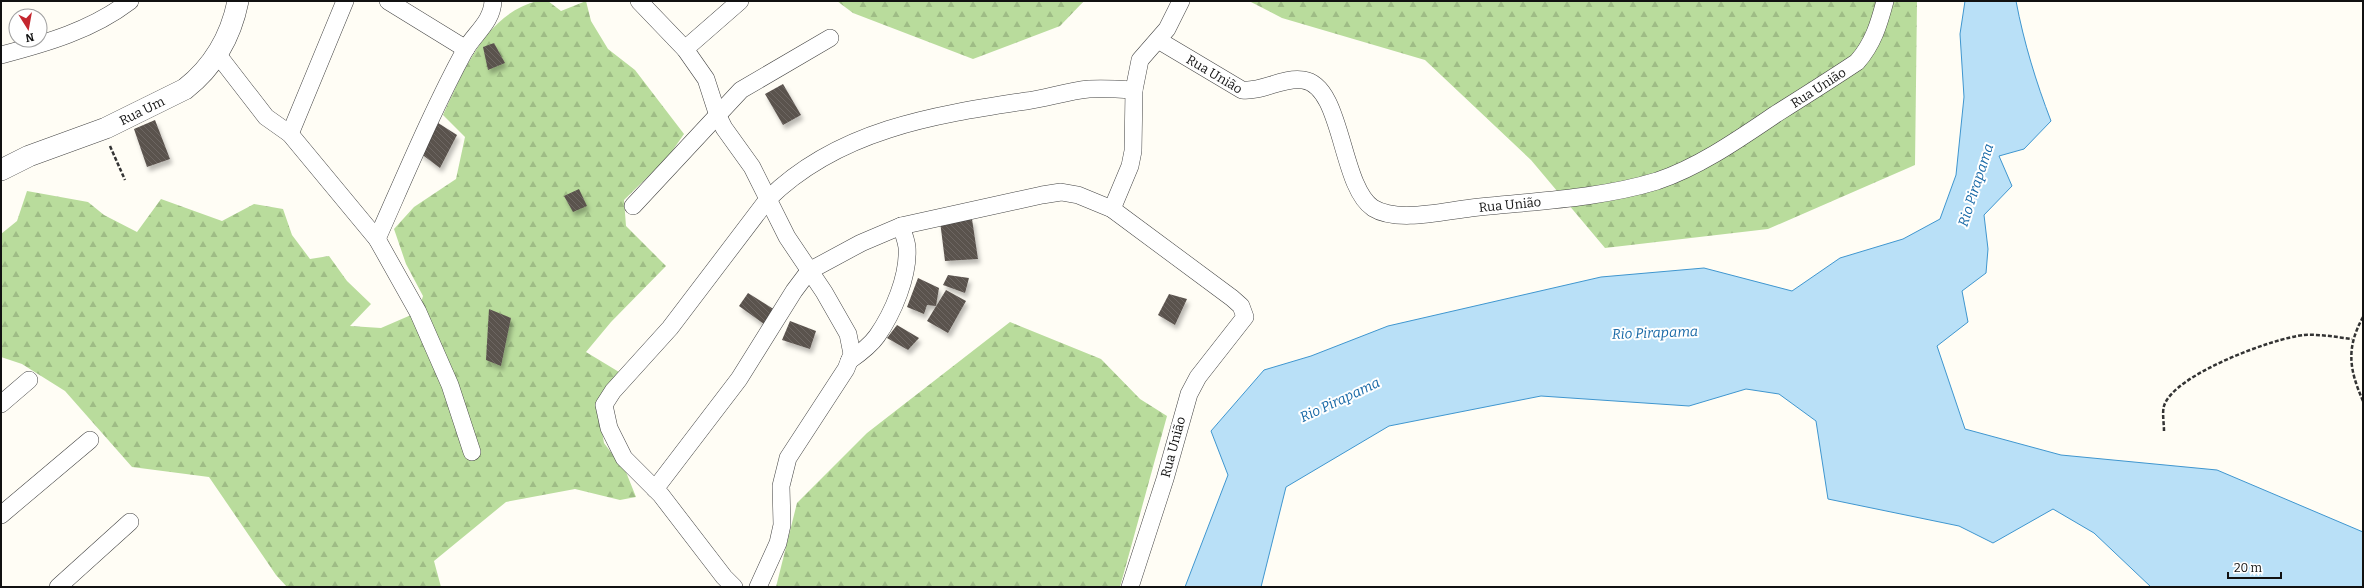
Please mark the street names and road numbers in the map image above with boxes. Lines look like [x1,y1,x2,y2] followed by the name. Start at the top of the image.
[1184,51,1245,96] street label: Rua União
[1788,64,1848,110] street label: Rua União
[117,93,167,128] street label: Rua Um
[1478,194,1542,215] street label: Rua União
[1158,415,1188,479] street label: Rua União

